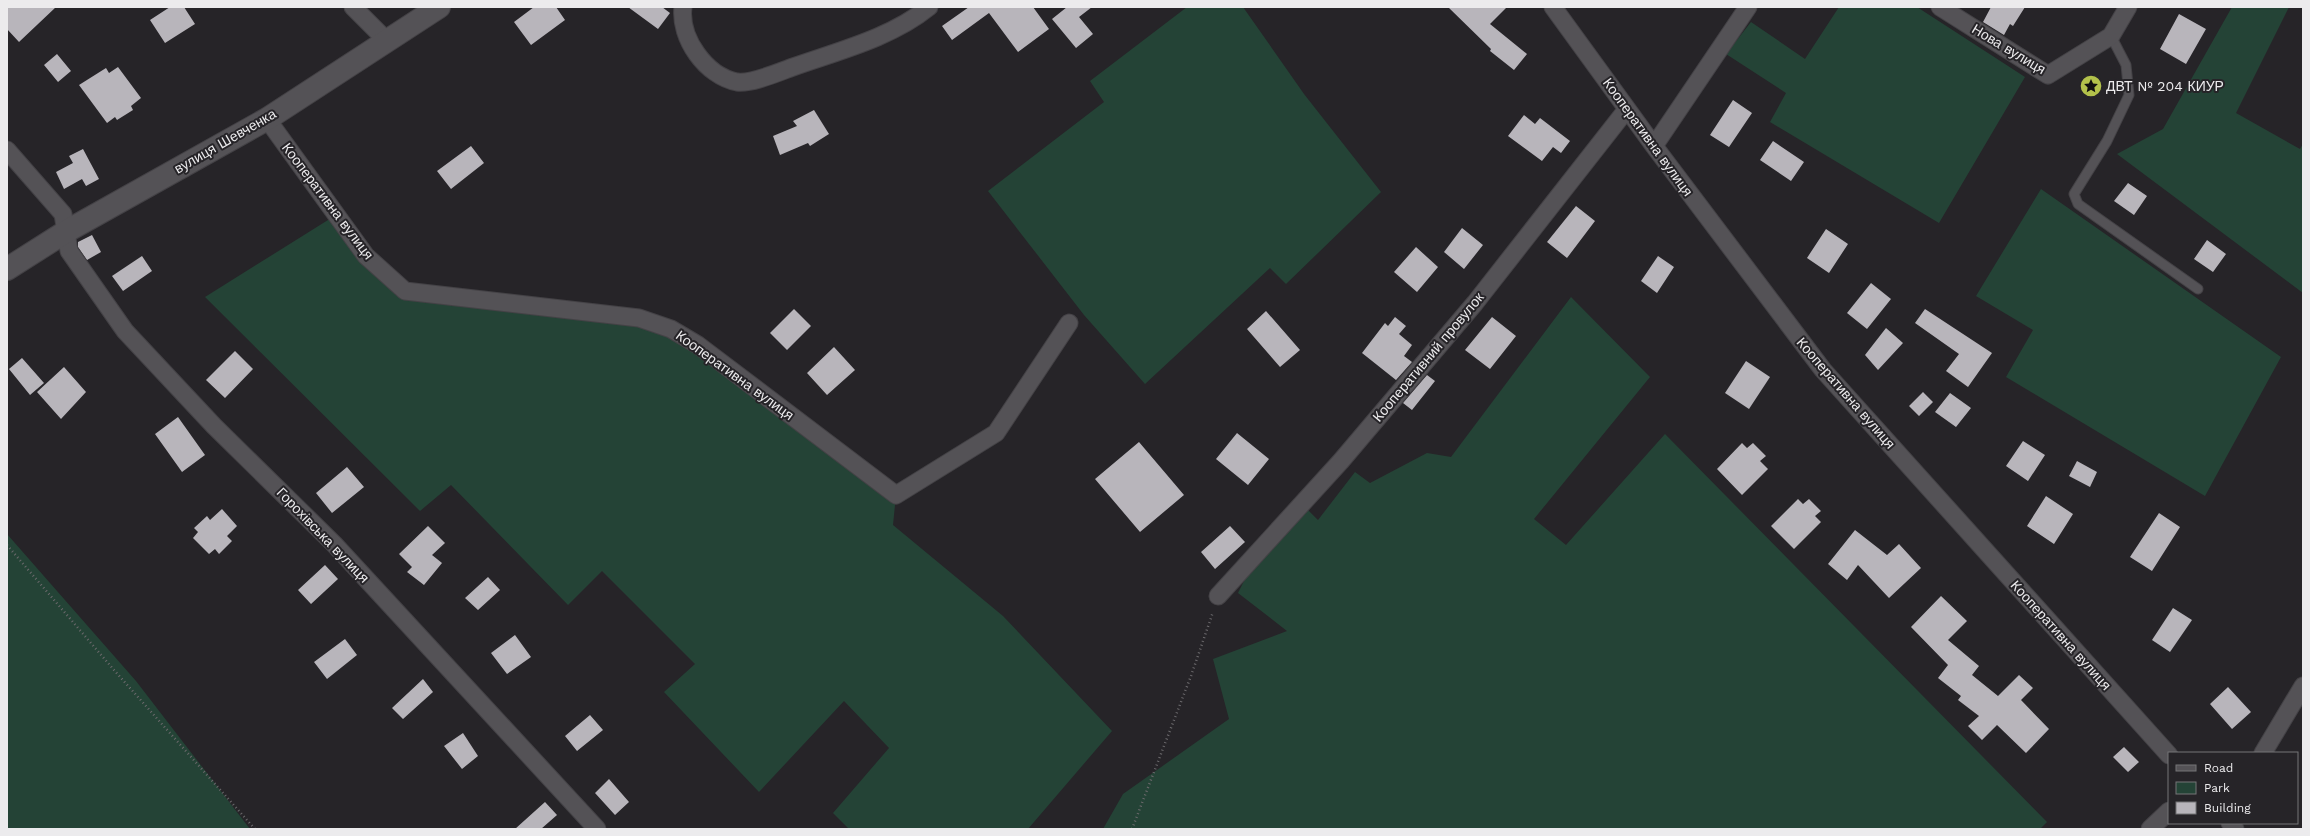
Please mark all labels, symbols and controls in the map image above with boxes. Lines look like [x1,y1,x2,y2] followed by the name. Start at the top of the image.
[1969,21,2049,77] street label: Нова вулиця
[2078,73,2104,99] place icon: ДВТ № 204 КИУР
[1600,75,1696,199] street label: Кооперативна вулиця
[2106,78,2224,94] place label: ДВТ № 204 КИУР
[171,105,279,177] street label: вулиця Шевченка
[279,140,377,262] street label: Кооперативна вулиця
[1369,289,1487,425] street label: Кооперативний провулок
[673,327,797,423] street label: Кооперативна вулиця
[1793,334,1899,452] street label: Кооперативна вулиця
[274,484,372,586] street label: Горохівська вулиця
[2008,577,2114,693] street label: Кооперативна вулиця
[2168,752,2298,824] legend
[2204,761,2233,775] text: Road
[2204,781,2230,795] text: Park
[2204,801,2251,815] text: Building

